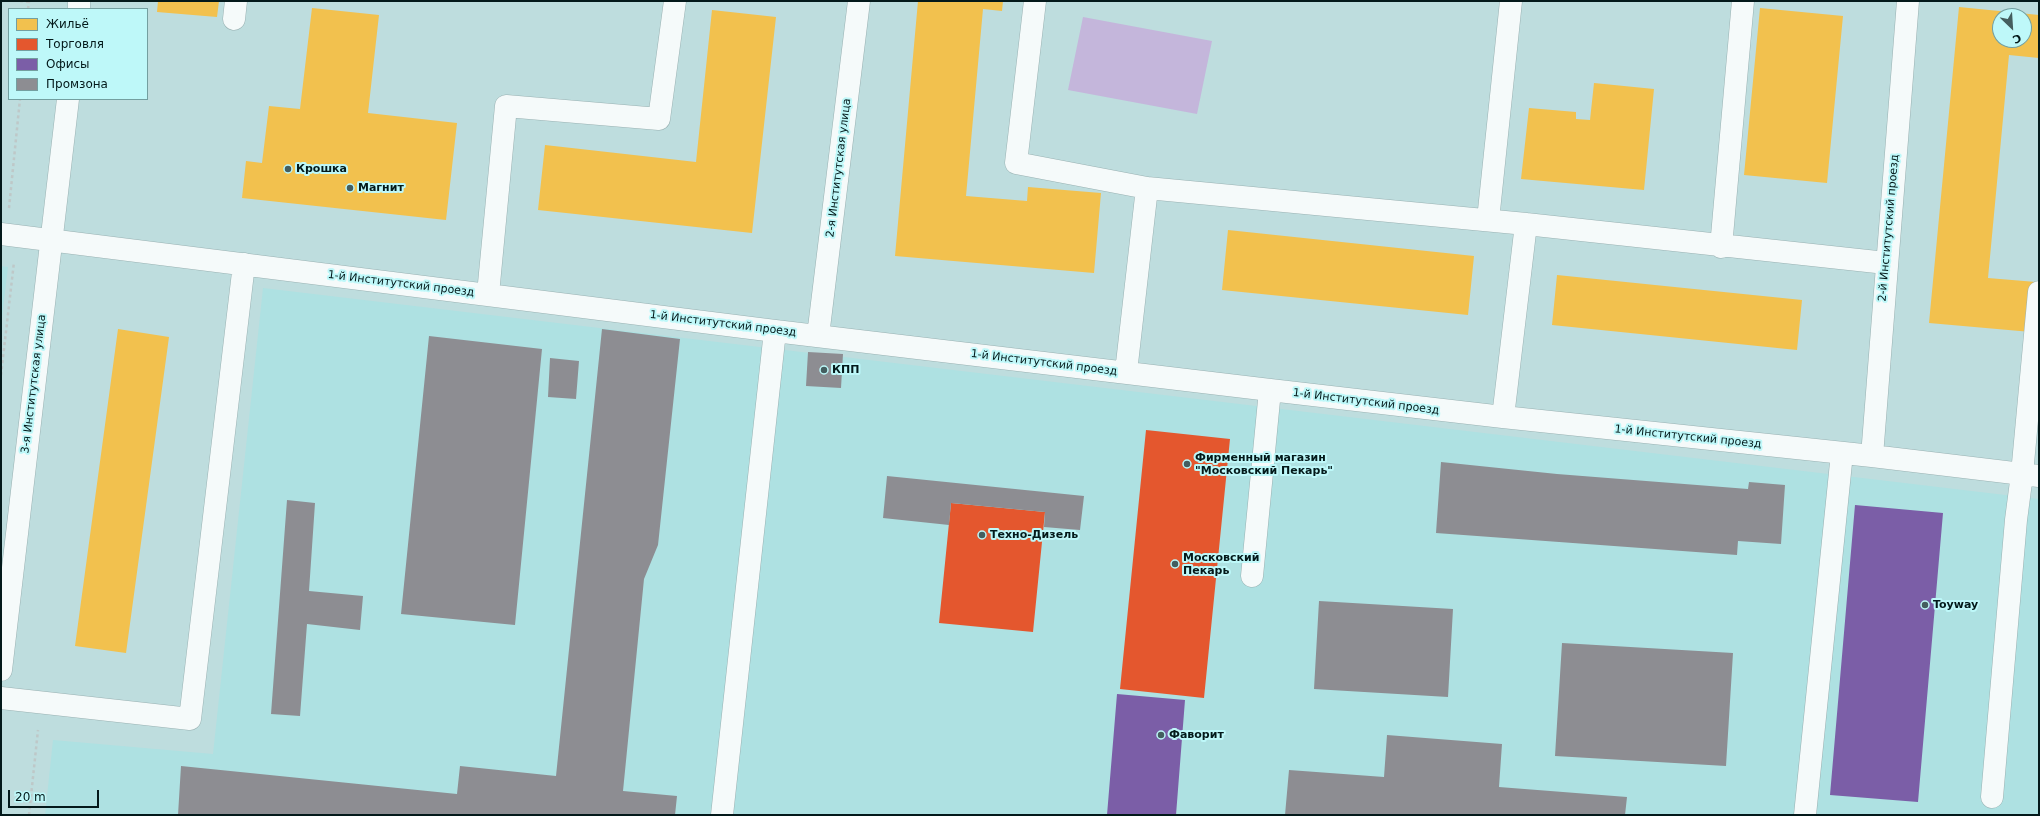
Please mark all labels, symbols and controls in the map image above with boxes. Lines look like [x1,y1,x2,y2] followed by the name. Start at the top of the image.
[8,8,148,100] legend
[1992,8,2032,48] north arrow
[46,17,89,31] text: Жильё
[2010,31,2023,46] text: С
[46,37,104,51] text: Торговля
[46,57,90,71] text: Офисы
[46,77,108,91] text: Промзона
[824,98,854,238] street label: 2-я Институтская улица
[1876,154,1902,302] street label: 2-й Институтский проезд
[296,162,347,176] place label: Крошка
[283,164,293,174] marker: Крошка
[358,181,404,195] place label: Магнит
[345,183,355,193] marker: Магнит
[327,268,475,300] street label: 1-й Институтский проезд
[649,308,797,340] street label: 1-й Институтский проезд
[19,314,49,454] street label: 3-я Институтская улица
[970,347,1118,379] street label: 1-й Институтский проезд
[832,363,859,377] place label: КПП
[819,365,829,375] marker: КПП
[1292,386,1440,418] street label: 1-й Институтский проезд
[1614,423,1762,451] street label: 1-й Институтский проезд
[1195,451,1333,477] place label: Фирменный магазин "Московский Пекарь"
[1182,459,1192,469] marker: Фирменный магазин "Московский Пекарь"
[990,528,1078,542] place label: Техно-Дизель
[977,530,987,540] marker: Техно-Дизель
[1183,551,1259,577] place label: Московский Пекарь
[1170,559,1180,569] marker: Московский Пекарь
[1933,598,1978,612] place label: Toyway
[1920,600,1930,610] marker: Toyway
[1169,728,1224,742] place label: Фаворит
[1156,730,1166,740] marker: Фаворит
[10,782,101,808] scale bar
[15,790,46,804] text: 20 m

